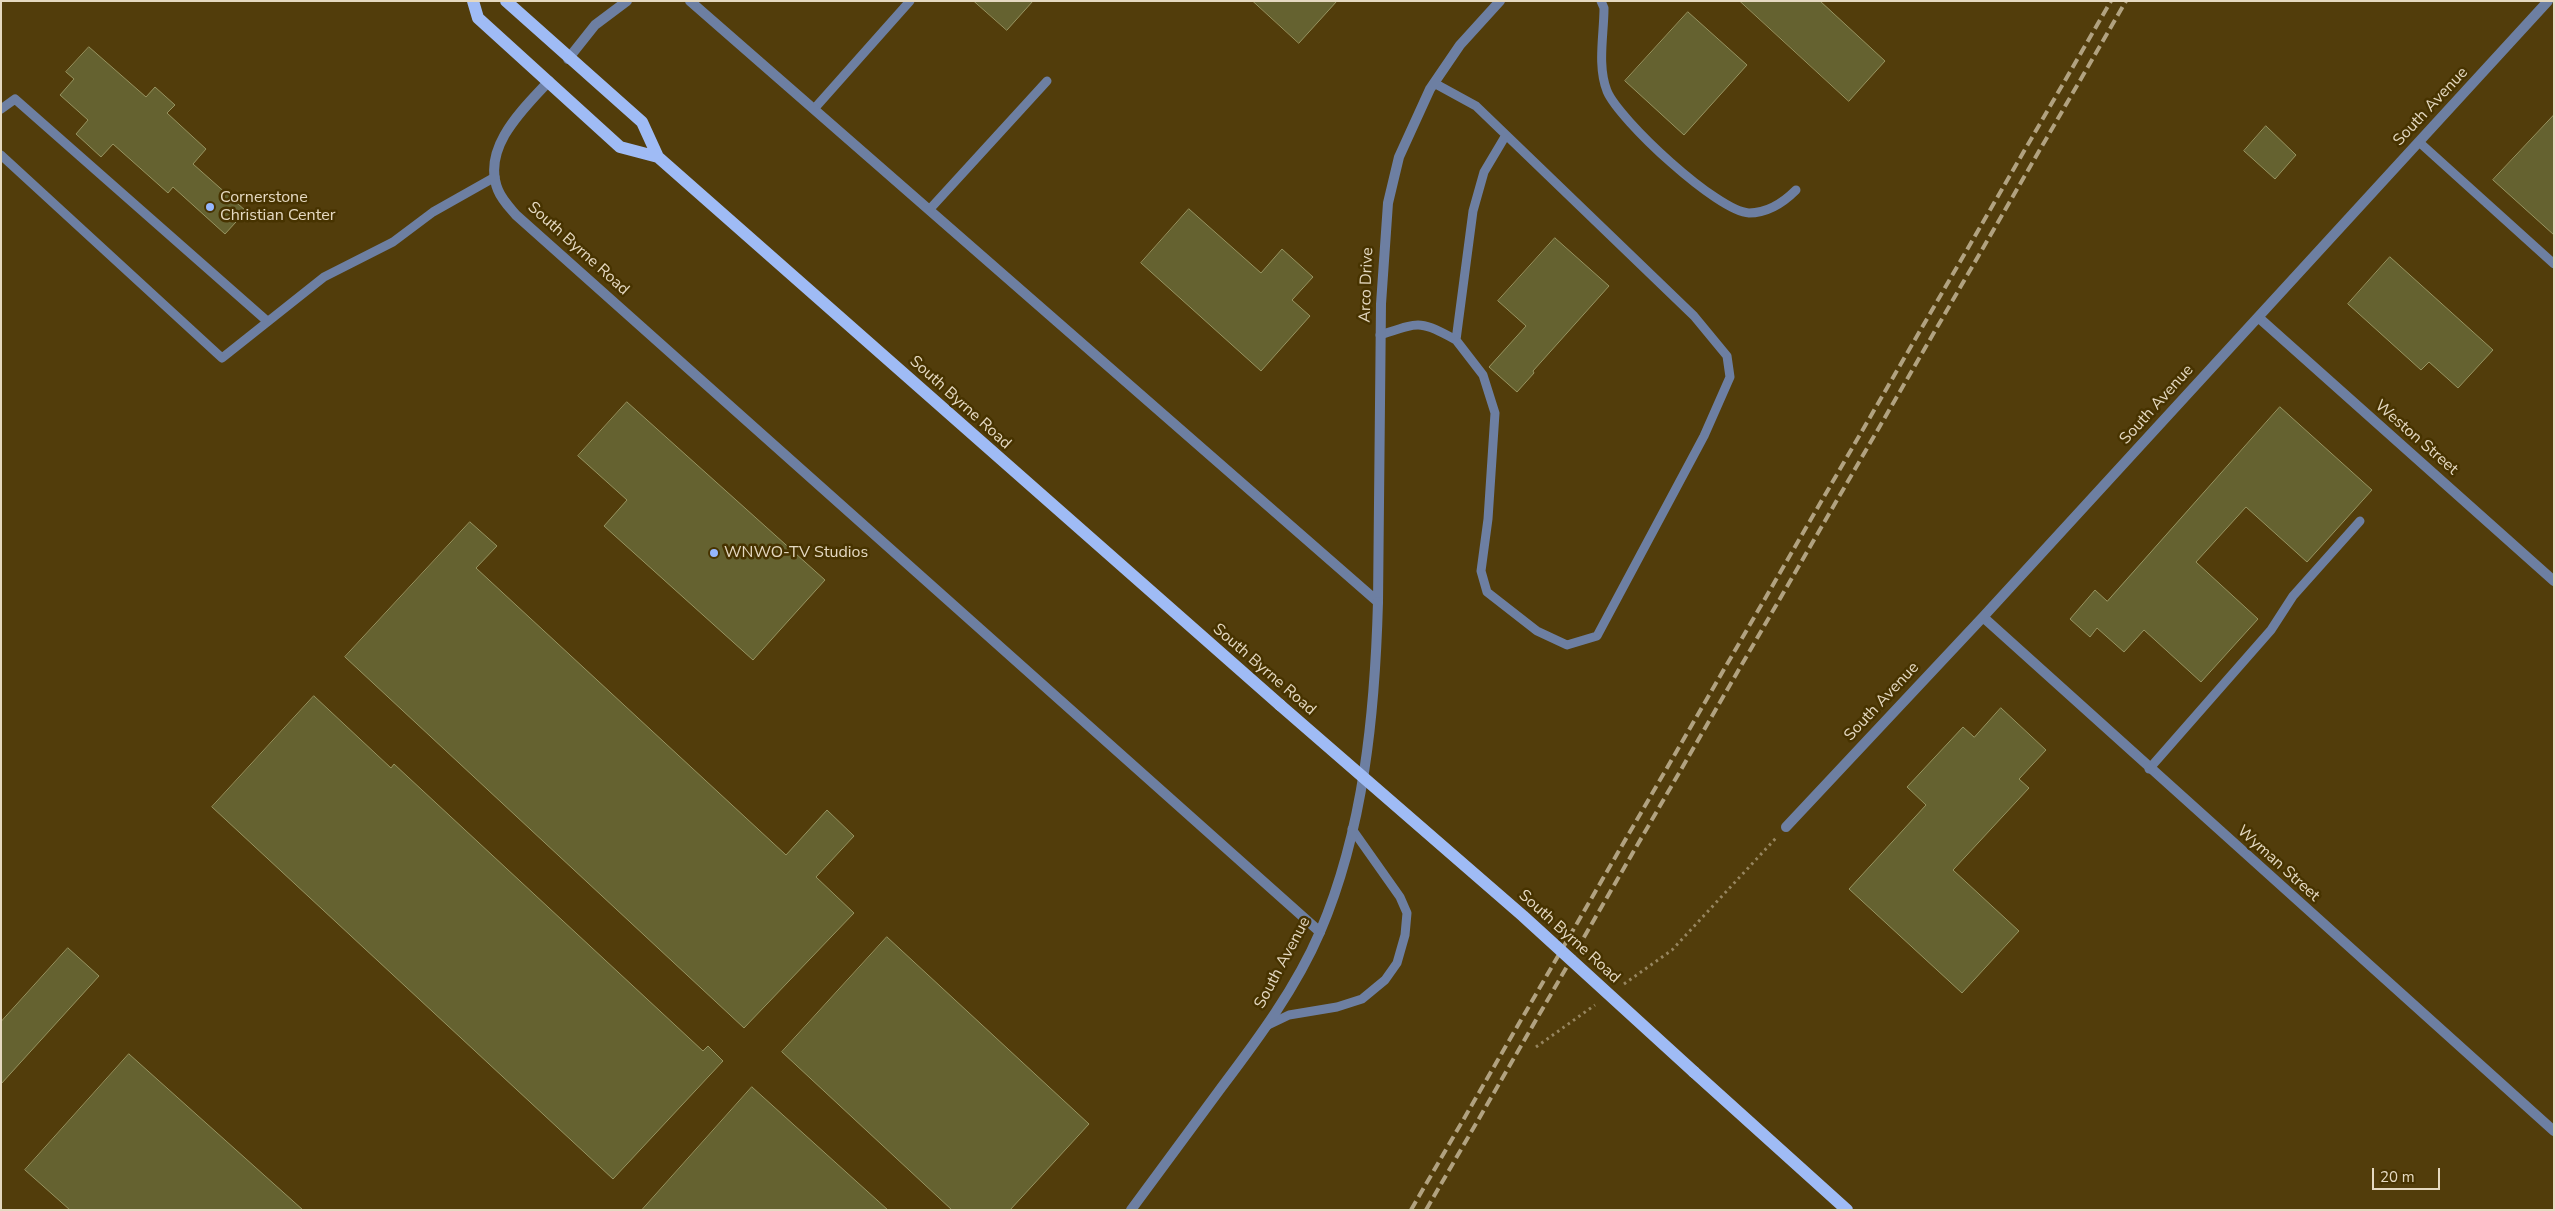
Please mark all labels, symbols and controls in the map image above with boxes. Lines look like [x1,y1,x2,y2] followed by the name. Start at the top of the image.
[2390,64,2472,150] street label: South Avenue
[220,188,335,226] place label: Cornerstone Christian Center
[523,198,633,300] street label: South Byrne Road
[204,201,216,213] marker: Cornerstone Christian Center
[1356,247,1378,323] street label: Arco Drive
[905,352,1015,454] street label: South Byrne Road
[2116,361,2198,449] street label: South Avenue
[2370,397,2462,479] street label: Weston Street
[724,543,868,563] place label: WNWO-TV Studios
[708,547,720,559] marker: WNWO-TV Studios
[1209,620,1319,720] street label: South Byrne Road
[1841,659,1923,745] street label: South Avenue
[2233,822,2323,906] street label: Wyman Street
[1514,886,1624,988] street label: South Byrne Road
[1251,914,1315,1012] street label: South Avenue
[2375,1158,2442,1190] scale bar
[2380,1167,2415,1187] text: 20 m

